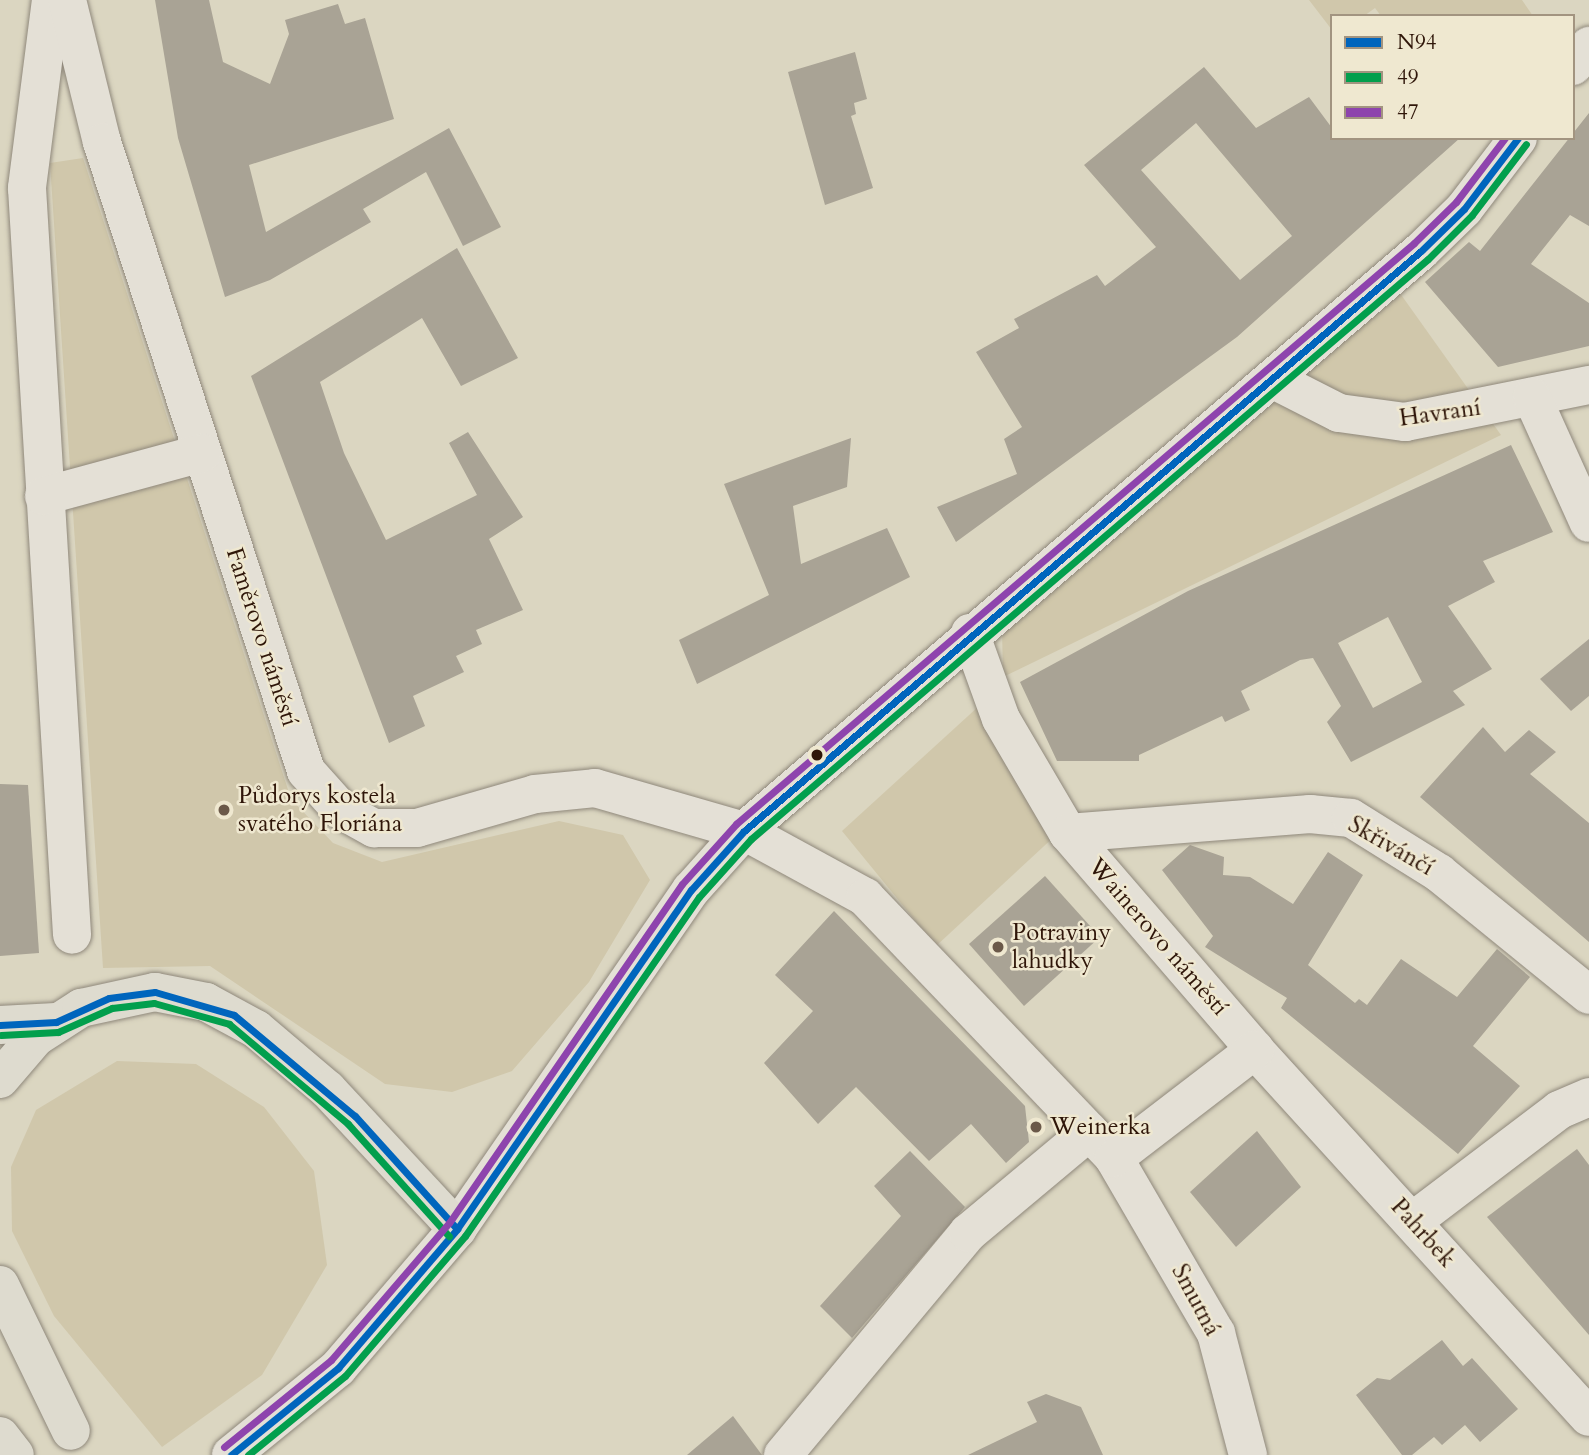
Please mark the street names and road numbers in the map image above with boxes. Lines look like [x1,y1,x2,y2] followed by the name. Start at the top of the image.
[1397,393,1483,433] street label: Havraní
[220,544,304,730] street label: Faměrovo náměstí
[1343,810,1439,882] street label: Skřivánčí
[1082,852,1234,1022] street label: Wainerovo náměstí
[1384,1192,1462,1274] street label: Pahrbek
[1165,1259,1227,1341] street label: Smutná

